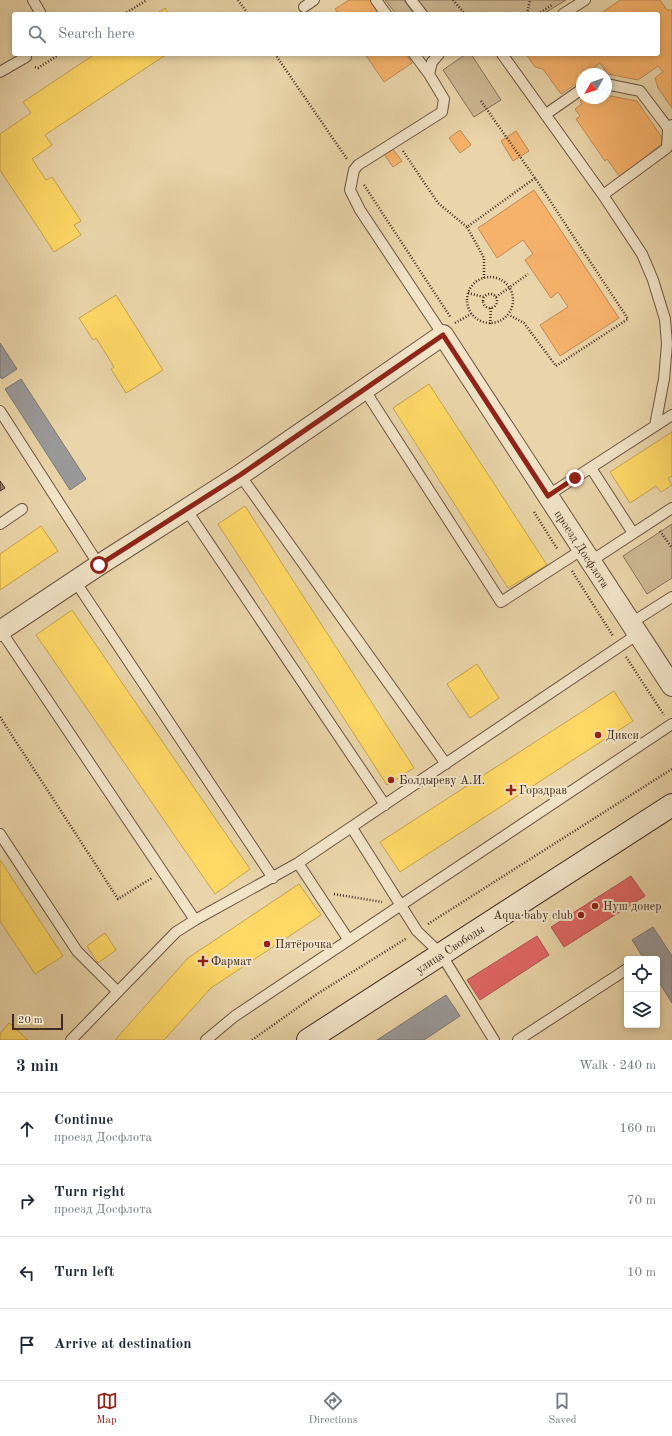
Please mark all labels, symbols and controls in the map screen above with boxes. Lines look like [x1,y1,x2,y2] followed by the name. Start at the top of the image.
[12,12,660,56] search box
[26,23,48,45] icon: search
[58,27,135,42] text: Search here
[576,68,612,104] north arrow
[566,469,584,487] route end
[552,508,611,591] street label: проезд Досфлота
[90,556,108,574] route start
[593,730,603,740] marker: Дикси
[606,730,639,742] place label: Дикси
[386,775,396,785] marker: Болдыреву А.И.
[399,775,485,787] place label: Болдыреву А.И.
[506,785,516,795] marker: Горздрав
[519,785,567,797] place label: Горздрав
[590,901,600,911] marker: Нуш донер
[603,901,661,913] place label: Нуш донер
[493,910,573,922] place label: Aqua baby club
[576,910,586,920] marker: Aqua baby club
[414,923,487,976] street label: улица Свободы
[262,939,272,949] marker: Пятёрочка
[275,939,332,951] place label: Пятёрочка
[198,956,208,966] marker: Фармат
[211,956,252,968] place label: Фармат
[624,956,660,1028] map controls
[624,956,660,992] button: locate
[624,992,660,1028] button: layers
[12,1012,63,1031] scale bar
[18,1015,43,1026] text: 20 m
[16,1058,59,1075] text: 3 min
[579,1059,656,1072] text: Walk · 240 m
[54,1113,113,1128] text: Continue
[16,1118,38,1140] icon: ahead
[619,1122,656,1135] text: 160 m
[54,1131,152,1144] text: проезд Досфлота
[54,1185,125,1200] text: Turn right
[16,1190,38,1212] icon: right
[627,1194,656,1207] text: 70 m
[54,1203,152,1216] text: проезд Досфлота
[16,1262,38,1284] icon: left
[54,1265,114,1280] text: Turn left
[627,1266,656,1279] text: 10 m
[16,1334,38,1356] icon: arrive
[54,1337,192,1352] text: Arrive at destination
[96,1390,118,1428] tab: Map
[309,1390,357,1428] tab: Directions
[548,1390,576,1428] tab: Saved

